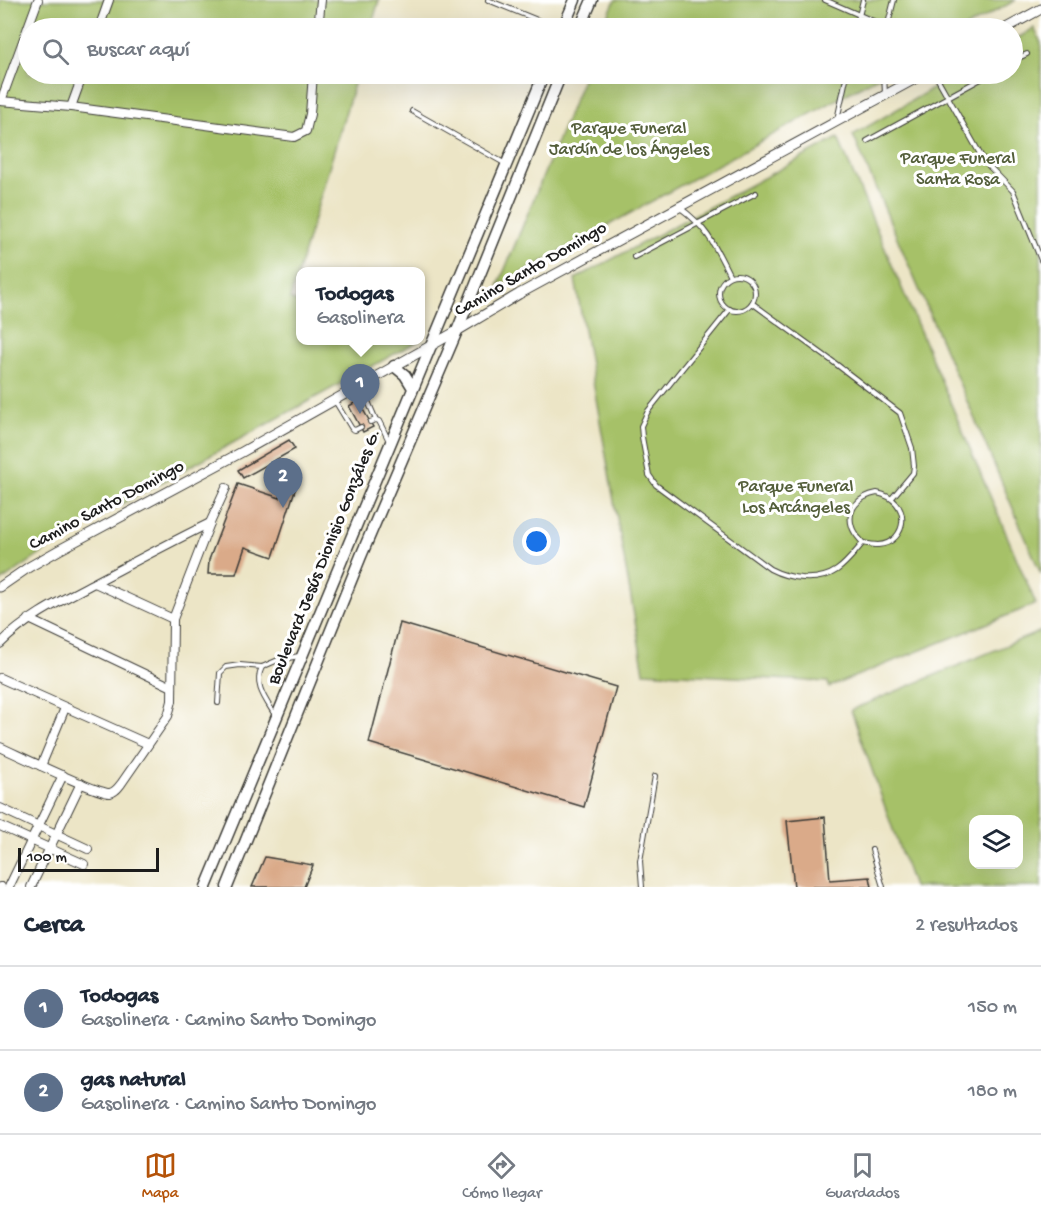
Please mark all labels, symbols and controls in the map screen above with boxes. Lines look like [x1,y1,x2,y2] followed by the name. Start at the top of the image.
[18,18,1023,84] search box
[39,35,72,68] icon: search
[87,38,190,64] text: Buscar aquí
[549,119,710,161] park label: Parque Funeral Jardín de los Ángeles
[900,149,1015,191] park label: Parque Funeral Santa Rosa
[451,218,611,322] street label: Camino Santo Domingo
[296,267,425,345] popup
[316,282,393,308] text: Todogas
[316,308,405,331] text: Gasolinera
[340,364,380,414] pin: 1
[264,426,386,689] street label: Boulevard Jesús Dionisio Gonzáles G.
[26,456,188,556] street label: Camino Santo Domingo
[264,458,302,508] pin: 2
[738,477,853,519] park label: Parque Funeral Los Arcángeles
[522,527,551,556] your location
[969,815,1023,869] map controls
[969,815,1023,869] button: layers
[18,845,159,872] scale bar
[27,849,67,868] text: 100 m
[24,911,84,942] text: Cerca
[915,915,1017,938] text: 2 resultados
[81,984,158,1010] text: Todogas
[39,997,48,1020] text: 1
[968,997,1017,1020] text: 150 m
[81,1010,376,1033] text: Gasolinera · Camino Santo Domingo
[81,1068,186,1094] text: gas natural
[39,1081,48,1104] text: 2
[968,1081,1017,1104] text: 180 m
[81,1094,376,1117] text: Gasolinera · Camino Santo Domingo
[142,1149,179,1204] tab: Mapa
[462,1149,542,1204] tab: Cómo llegar
[825,1149,899,1204] tab: Guardados

